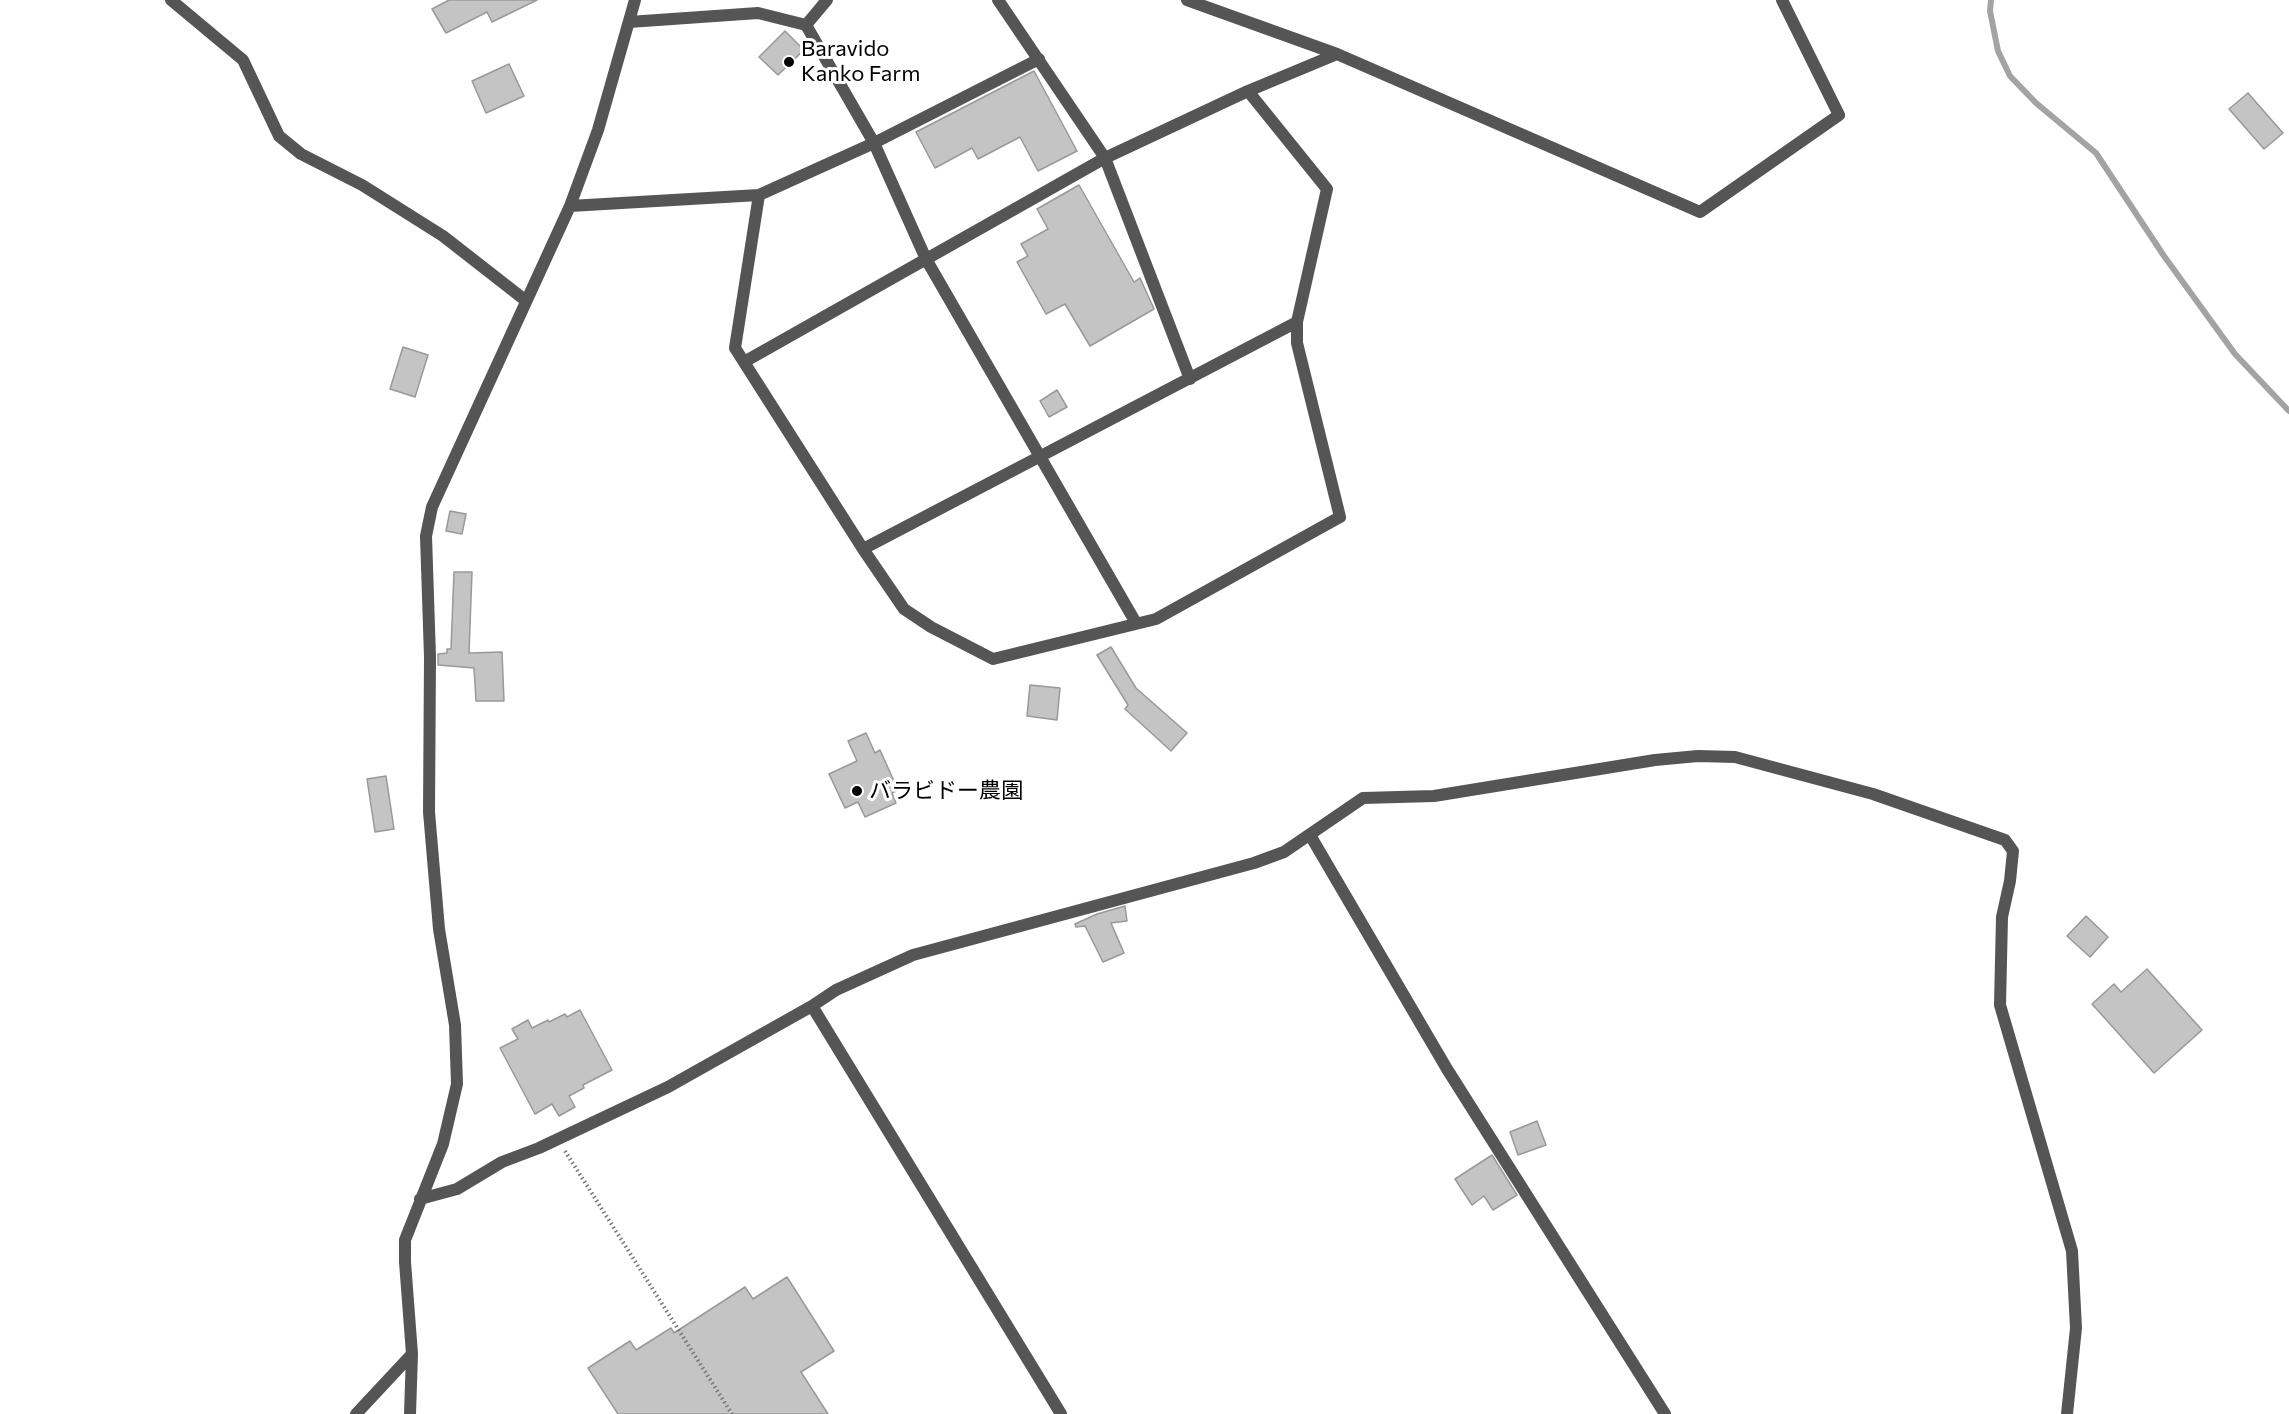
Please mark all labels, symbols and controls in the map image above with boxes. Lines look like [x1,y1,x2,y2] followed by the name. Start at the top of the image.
[801,36,920,88] place label: Baravido Kanko Farm
[782,55,796,69] marker: Baravido Kanko Farm
[869,778,1023,804] place label: バラビドー農園
[850,784,864,798] marker: バラビドー農園

